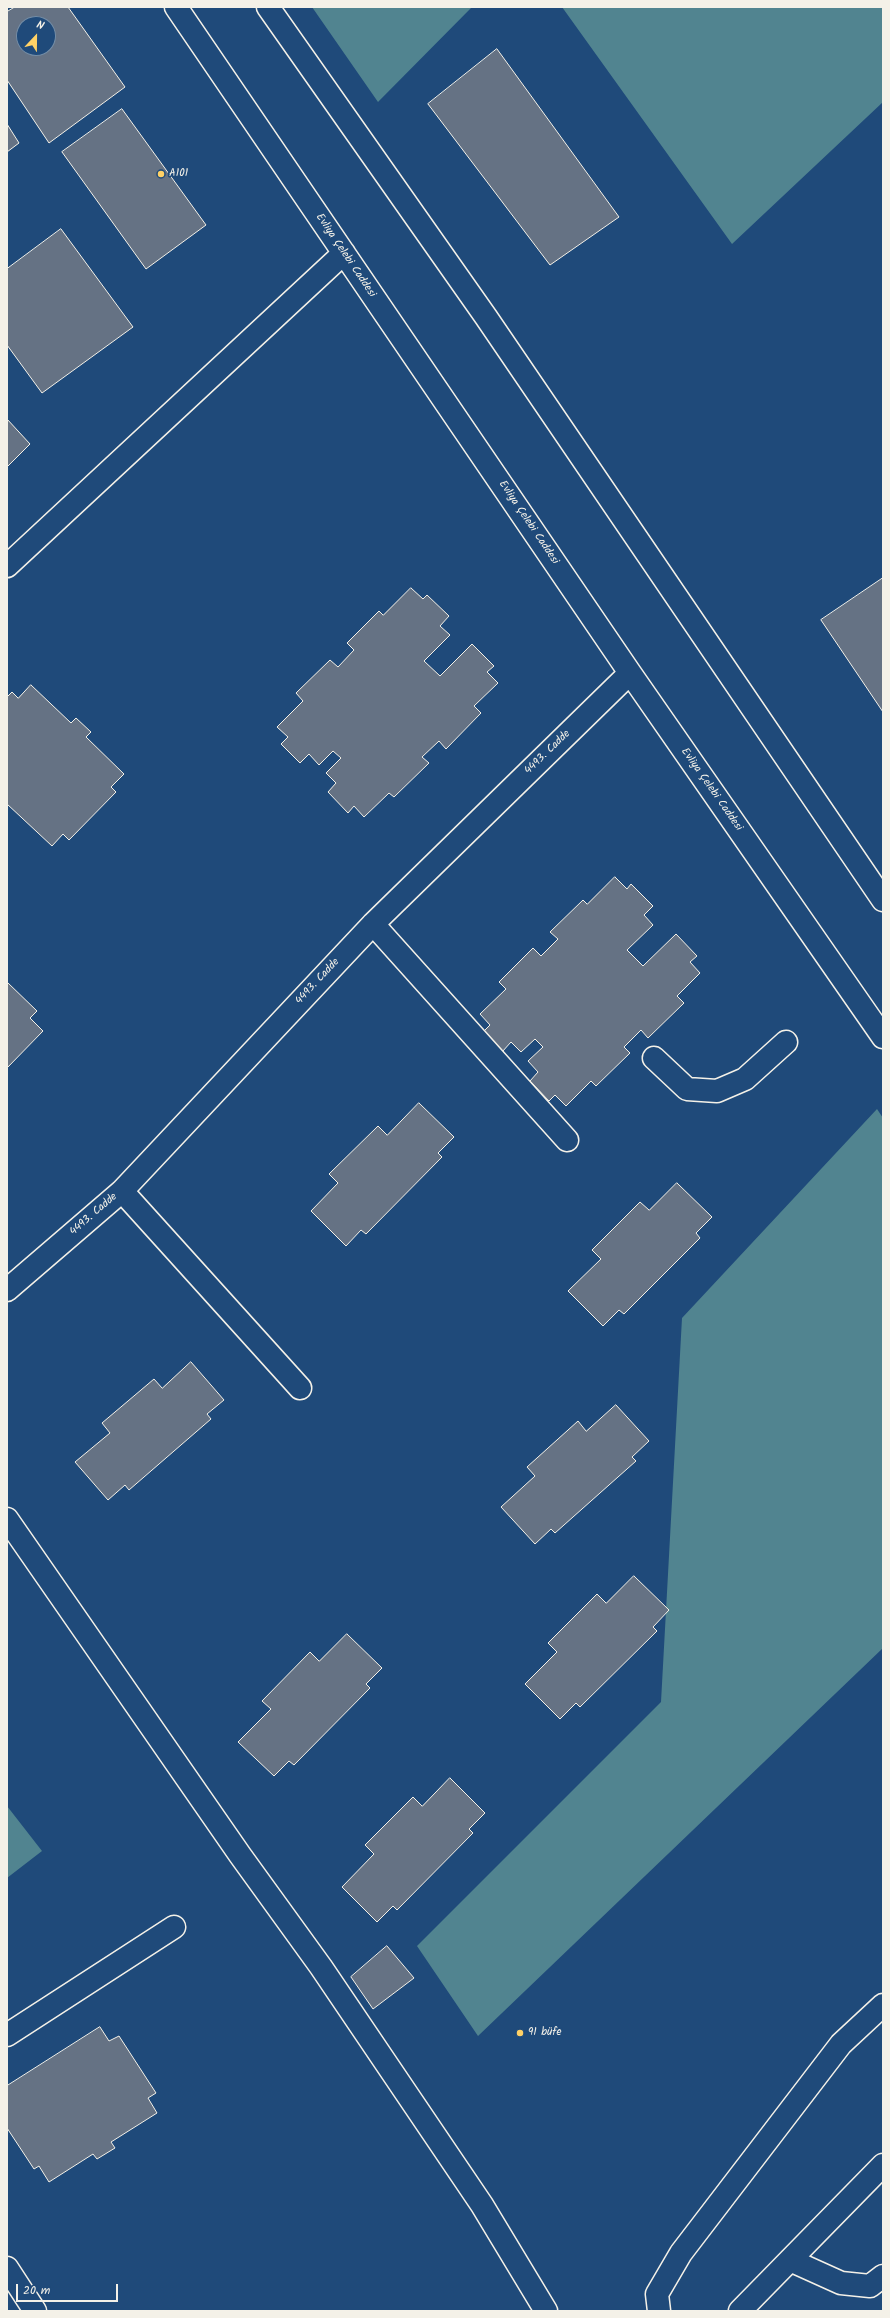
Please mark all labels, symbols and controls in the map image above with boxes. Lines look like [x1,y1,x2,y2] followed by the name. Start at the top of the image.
[16,16,56,56] north arrow
[34,16,47,35] text: N
[169,167,188,181] place label: A101
[156,169,166,179] marker: A101
[312,212,378,300] street label: Evliya Çelebi Caddesi
[495,479,561,567] street label: Evliya Çelebi Caddesi
[522,728,574,778] street label: 4493. Cadde
[677,746,745,834] street label: Evliya Çelebi Caddesi
[293,956,343,1008] street label: 4493. Cadde
[68,1191,120,1239] street label: 4493. Cadde
[528,2026,561,2040] place label: 91 büfe
[515,2028,525,2038] marker: 91 büfe
[18,2276,120,2302] scale bar
[23,2281,50,2300] text: 20 m

